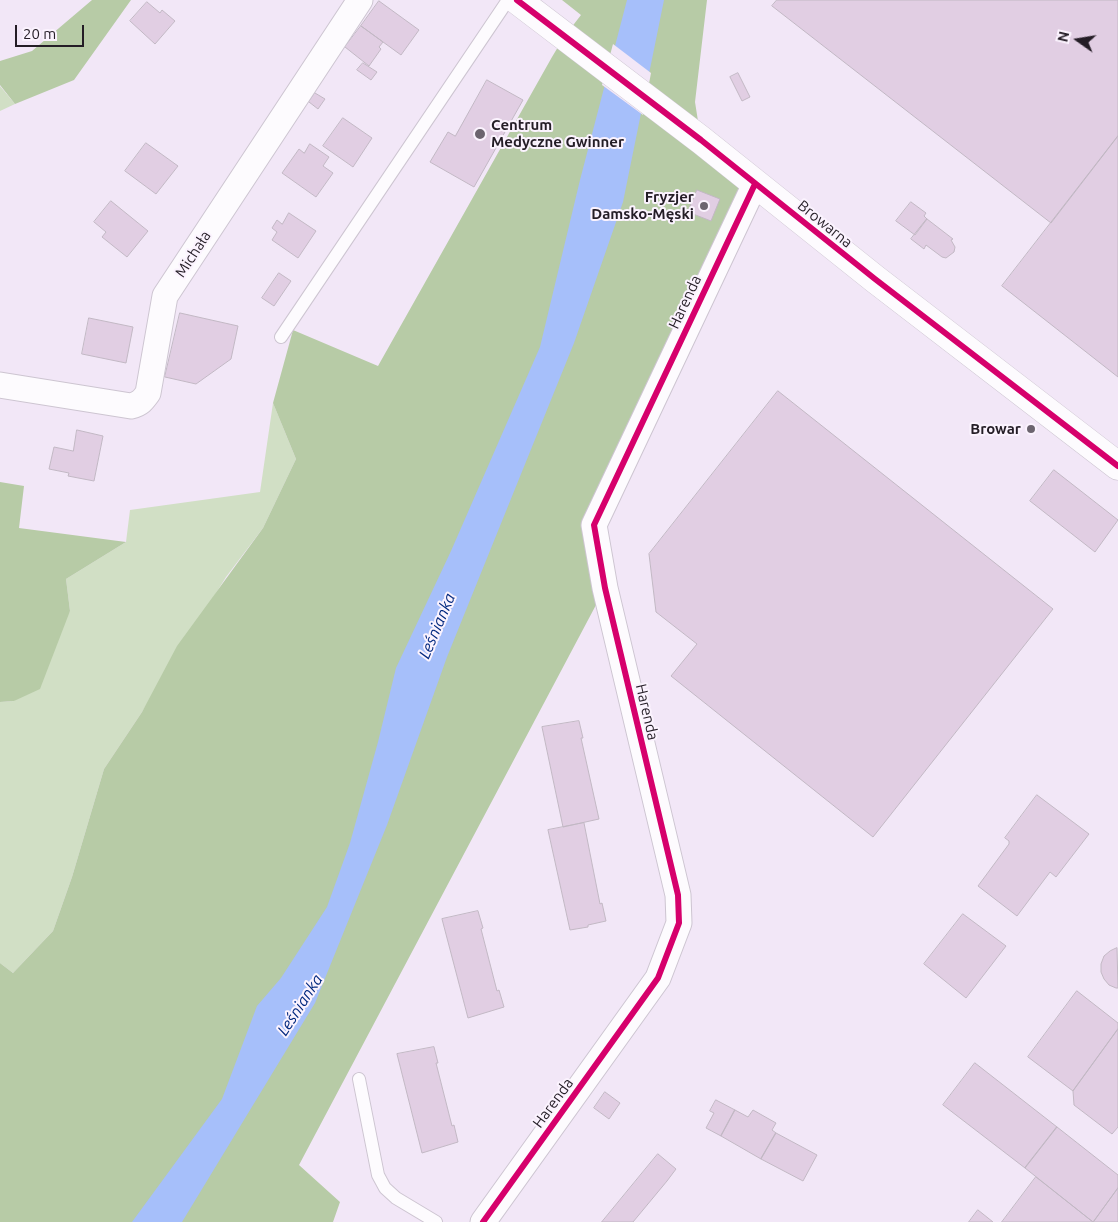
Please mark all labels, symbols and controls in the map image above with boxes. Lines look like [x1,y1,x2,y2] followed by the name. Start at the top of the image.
[18,15,86,47] scale bar
[1053,15,1103,65] north arrow
[23,25,56,42] text: 20 m
[1054,30,1072,44] text: N
[491,116,624,151] place label: Centrum Medyczne Gwinner
[473,127,487,141] marker: Centrum Medyczne Gwinner
[591,188,694,223] place label: Fryzjer Damsko-Męski
[794,196,856,252] street label: Browarna
[698,200,710,212] marker: Fryzjer Damsko-Męski
[171,227,215,281] street label: Michała
[665,272,705,332] street label: Harenda
[970,420,1021,438] place label: Browar
[1025,423,1037,435] marker: Browar
[415,590,459,662] water label: Leśnianka
[632,682,662,742] street label: Harenda
[273,971,327,1039] water label: Leśnianka
[529,1075,577,1131] street label: Harenda

